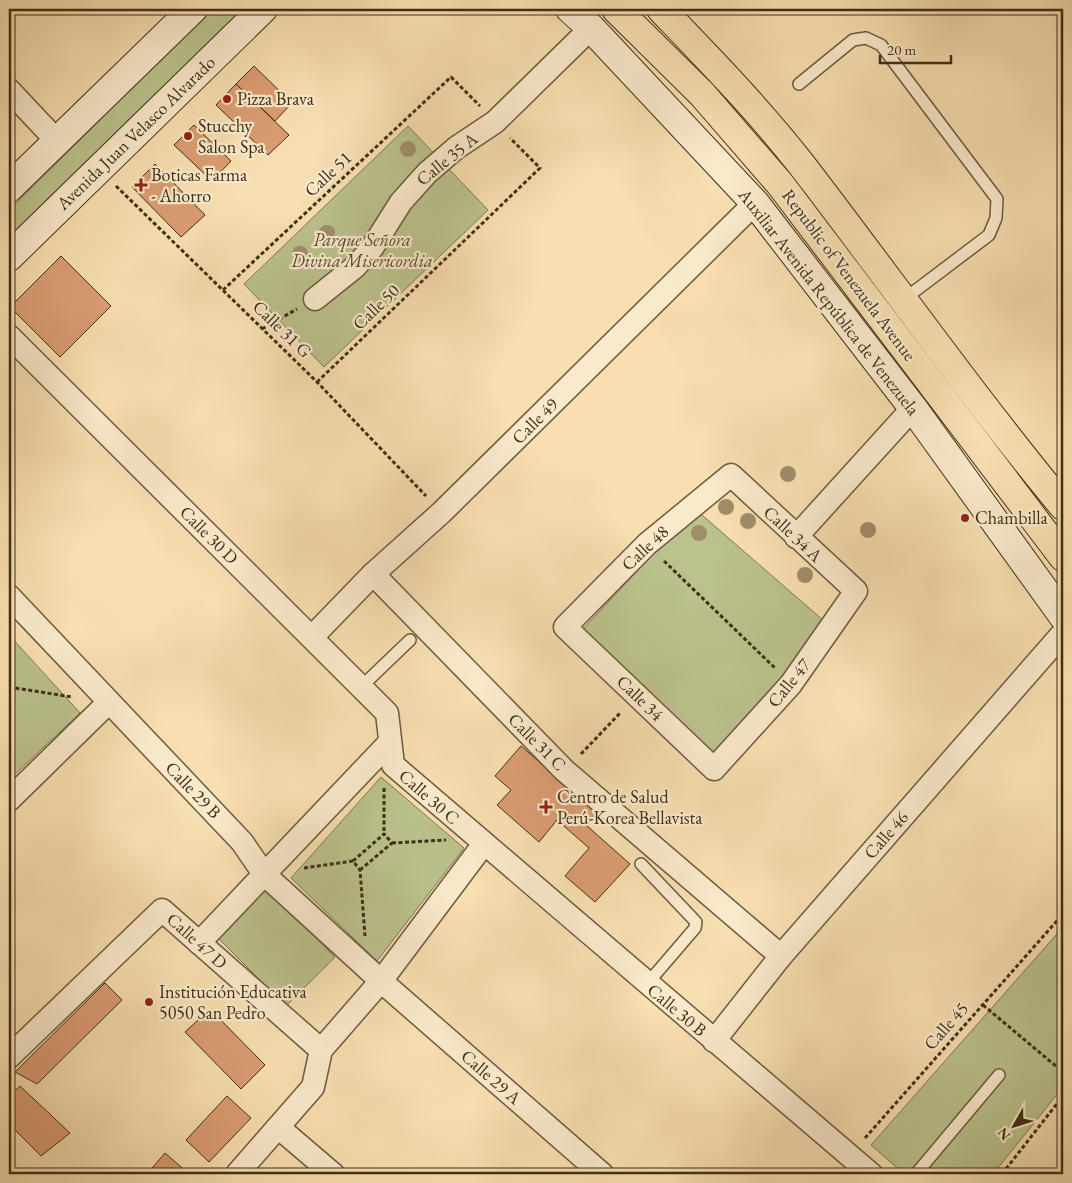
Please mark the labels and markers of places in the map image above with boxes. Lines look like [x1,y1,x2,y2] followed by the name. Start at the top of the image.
[237,87,315,110] place label: Pizza Brava
[221,93,233,105] marker: Pizza Brava
[198,114,265,158] place label: Stucchy Salon Spa
[182,130,194,142] marker: Stucchy Salon Spa
[151,163,248,207] place label: Boticas Farma - Ahorro
[135,179,147,191] marker: Boticas Farma - Ahorro
[975,506,1049,529] place label: Chambilla
[959,512,971,524] marker: Chambilla
[557,785,703,829] place label: Centro de Salud Perú-Korea Bellavista
[539,800,553,814] marker: Centro de Salud Perú-Korea Bellavista
[159,980,308,1024] place label: Institución Educativa 5050 San Pedro
[143,996,155,1008] marker: Institución Educativa 5050 San Pedro

